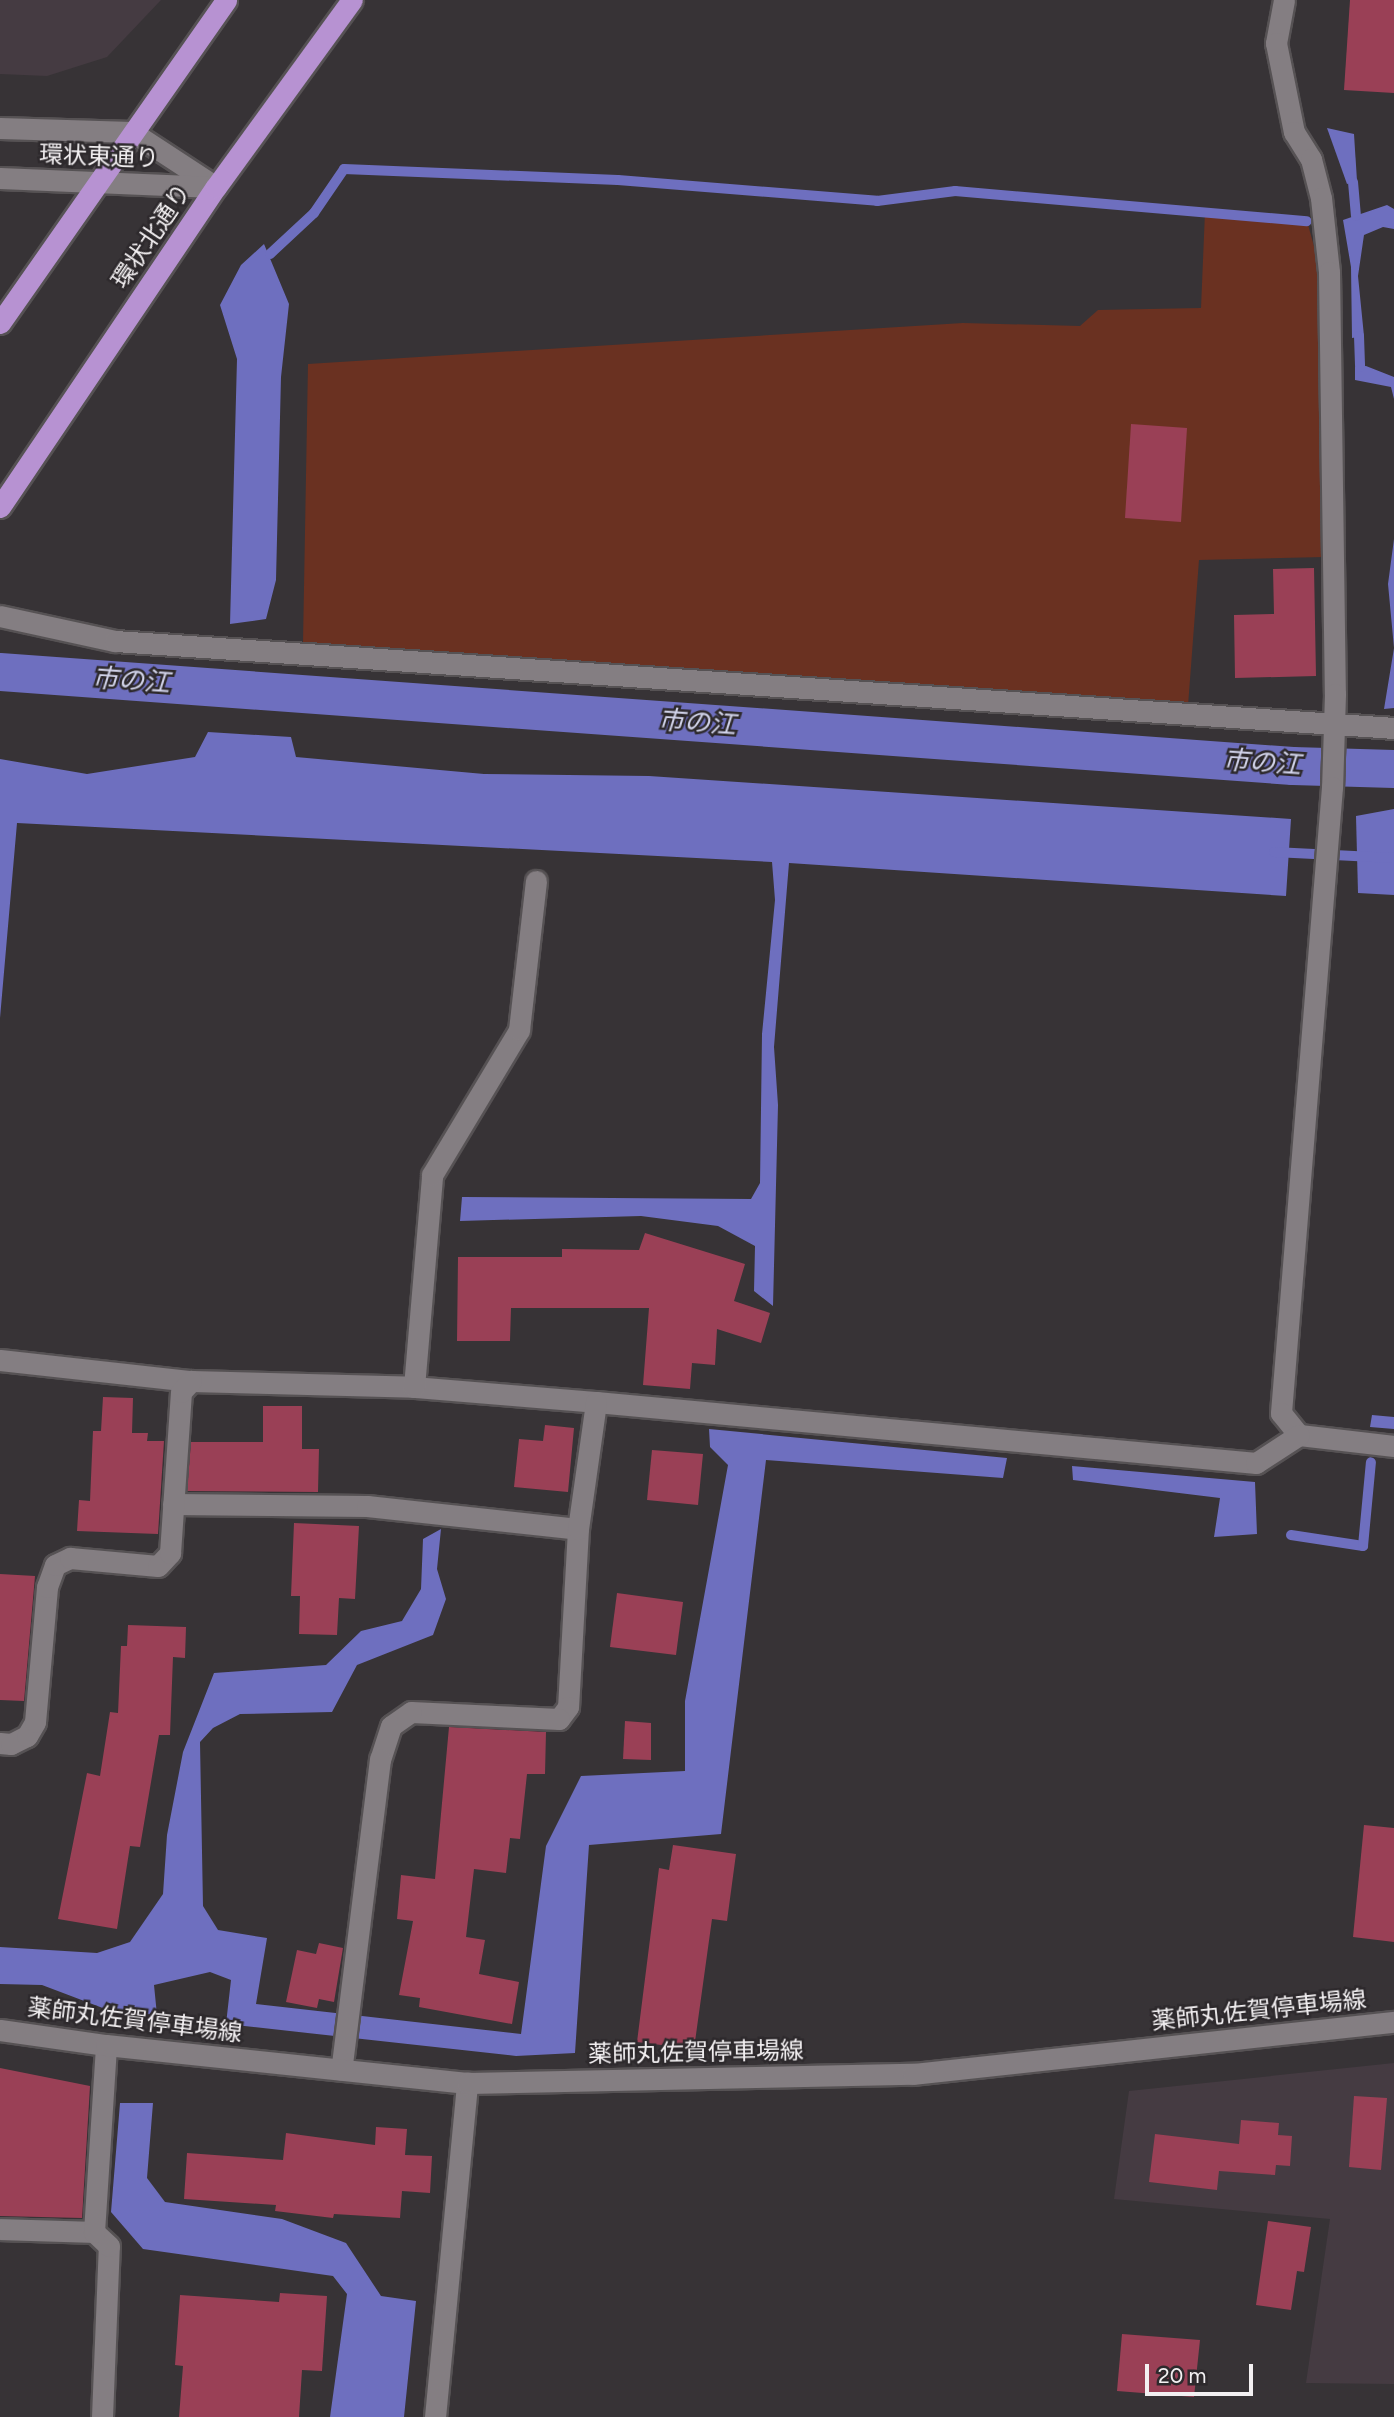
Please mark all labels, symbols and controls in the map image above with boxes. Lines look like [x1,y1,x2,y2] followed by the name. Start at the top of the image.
[39,140,159,172] street label: 環状東通り
[106,178,196,294] street label: 環状北通り
[91,663,171,699] water label: 市の江
[657,705,737,741] water label: 市の江
[1222,745,1302,781] water label: 市の江
[1150,1984,1368,2036] street label: 薬師丸佐賀停車場線
[26,1993,244,2047] street label: 薬師丸佐賀停車場線
[588,2036,804,2068] street label: 薬師丸佐賀停車場線
[1149,2350,1258,2394] scale bar
[1158,2363,1206,2388] text: 20 m

